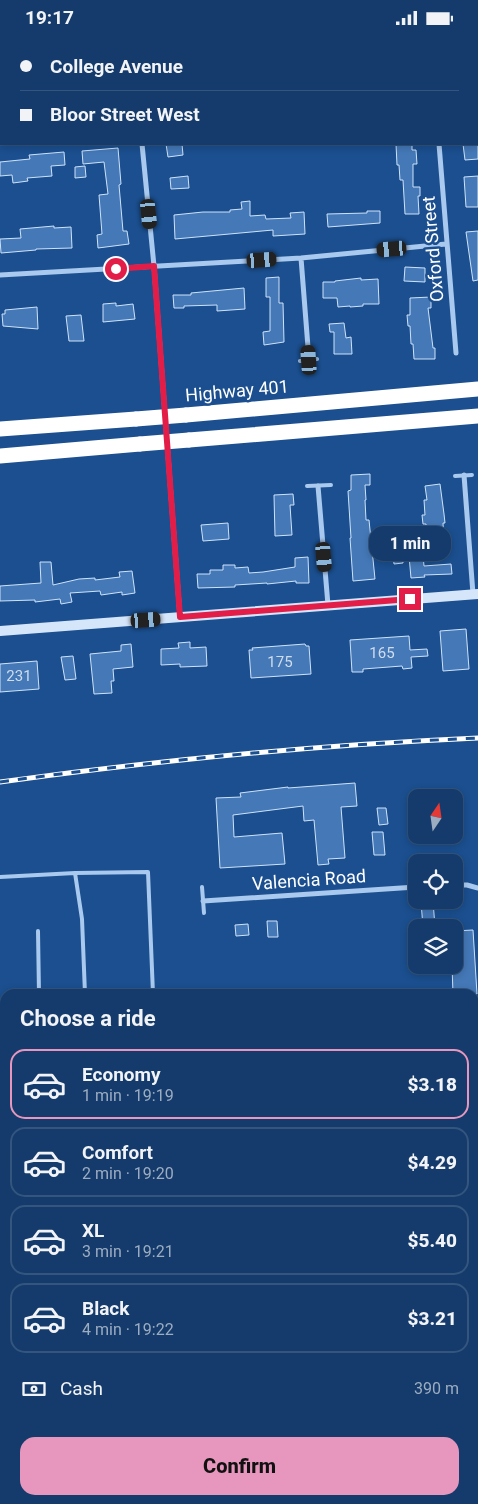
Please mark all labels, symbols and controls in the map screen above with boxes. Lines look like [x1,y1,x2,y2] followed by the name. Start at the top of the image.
[25,6,74,29] text: 19:17
[50,55,183,78] text: College Avenue
[50,103,200,126] text: Bloor Street West
[417,195,448,303] street label: Oxford Street
[139,198,158,230] car
[376,240,407,258] car
[246,251,277,269] car
[105,258,127,280] route start
[300,345,317,375] car
[184,376,290,405] street label: Highway 401
[369,527,451,561] callout: 1 min
[390,534,430,553] text: 1 min
[315,541,332,573] car
[399,588,421,610] route end
[130,611,161,629] car
[369,644,395,662] house number: 165
[267,653,293,671] house number: 175
[6,667,32,685] house number: 231
[408,789,462,844] north arrow
[408,789,463,974] map controls
[408,854,463,909] button: locate
[251,865,367,894] street label: Valencia Road
[408,919,463,974] button: layers
[20,1006,156,1031] text: Choose a ride
[22,1062,67,1107] icon: car
[82,1063,161,1086] text: Economy
[408,1073,457,1096] text: $3.18
[82,1086,174,1105] text: 1 min · 19:19
[22,1140,67,1185] icon: car
[82,1141,153,1164] text: Comfort
[408,1151,457,1174] text: $4.29
[82,1164,174,1183] text: 2 min · 19:20
[22,1218,67,1263] icon: car
[82,1219,104,1242] text: XL
[408,1229,457,1252] text: $5.40
[82,1242,174,1261] text: 3 min · 19:21
[22,1296,67,1341] icon: car
[82,1297,129,1320] text: Black
[408,1307,457,1330] text: $3.21
[82,1320,174,1339] text: 4 min · 19:22
[20,1375,48,1403] icon: cash
[60,1377,103,1400] text: Cash
[414,1379,459,1398] text: 390 m
[20,1437,459,1495] button: Confirm

